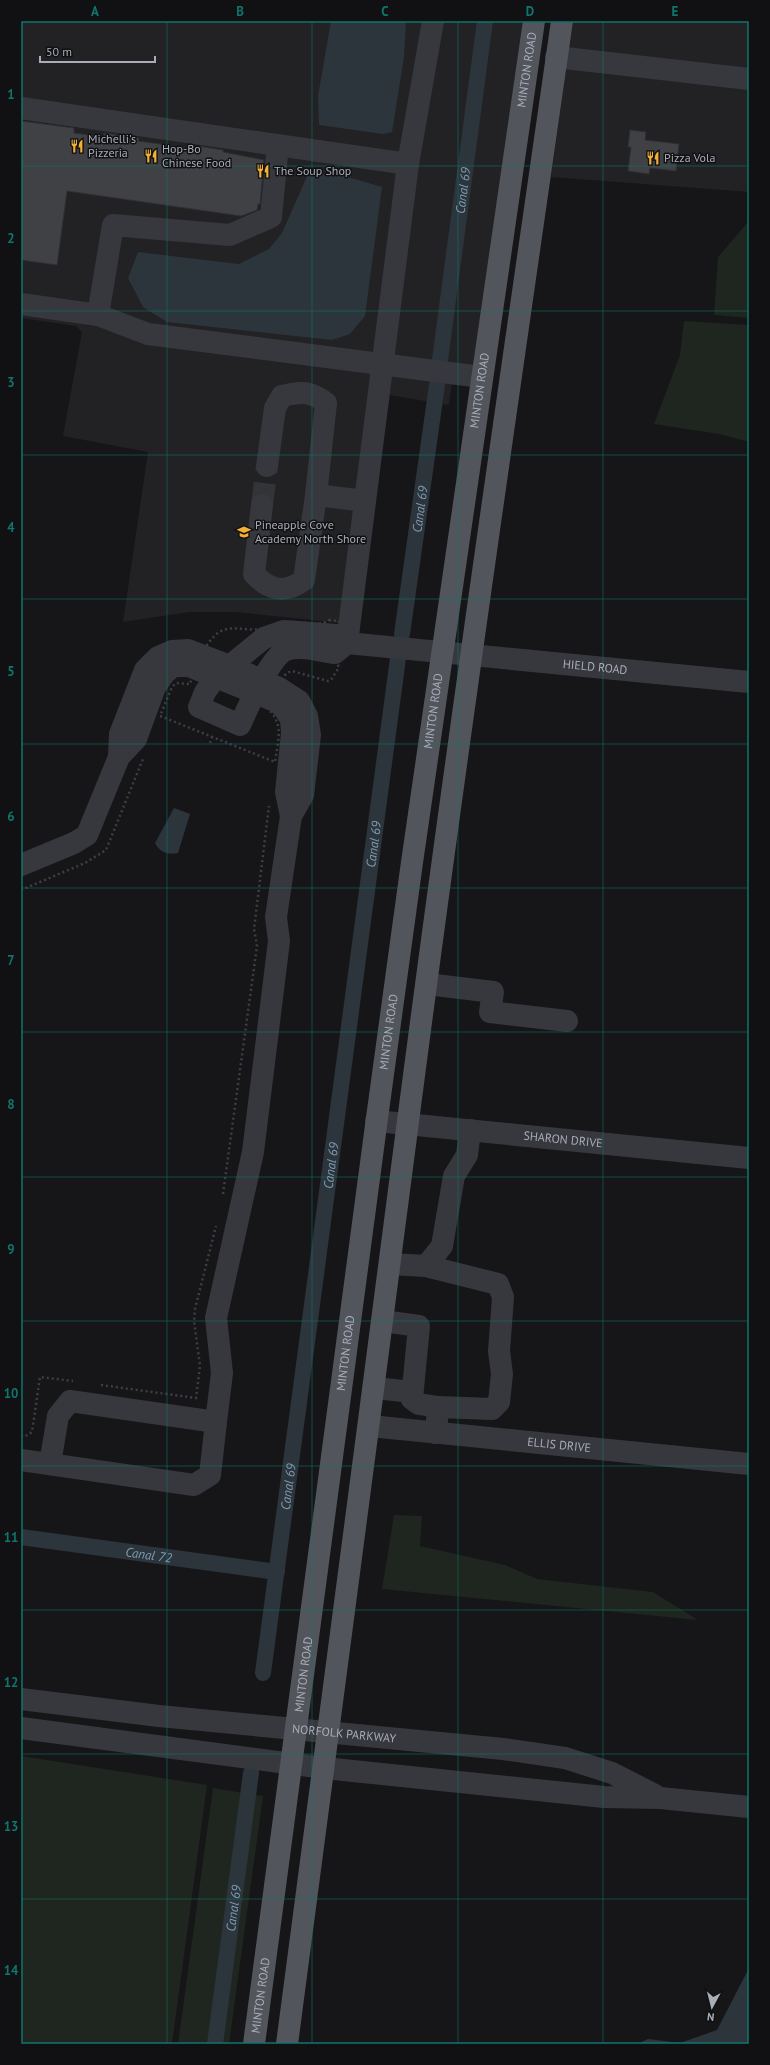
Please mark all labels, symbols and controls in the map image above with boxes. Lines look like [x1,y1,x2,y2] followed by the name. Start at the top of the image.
[91,3,99,20] text: A
[236,3,244,20] text: B
[381,3,389,20] text: C
[526,3,534,20] text: D
[672,3,679,20] text: E
[513,31,539,109] street label: MINTON ROAD
[40,38,155,64] scale bar
[46,44,72,59] text: 50 m
[7,86,15,103] text: 1
[88,131,136,160] place label: Michelli's Pizzeria
[69,138,85,154] restaurant icon: Michelli's Pizzeria
[162,141,231,170] place label: Hop-Bo Chinese Food
[143,148,159,164] restaurant icon: Hop-Bo Chinese Food
[645,150,661,166] restaurant icon: Pizza Vola
[664,150,716,165] place label: Pizza Vola
[255,163,271,179] restaurant icon: The Soup Shop
[274,163,351,178] place label: The Soup Shop
[452,166,475,215] water label: Canal 69
[7,230,15,247] text: 2
[466,352,492,429] street label: MINTON ROAD
[7,374,15,391] text: 3
[408,485,432,534] water label: Canal 69
[255,517,366,546] place label: Pineapple Cove Academy North Shore
[7,519,15,536] text: 4
[236,524,252,540] school or university icon: Pineapple Cove Academy North Shore
[562,656,628,677] street label: HIELD ROAD
[7,663,15,680] text: 5
[420,672,446,750] street label: MINTON ROAD
[7,808,15,825] text: 6
[362,820,385,869] water label: Canal 69
[7,952,15,969] text: 7
[376,993,401,1071] street label: MINTON ROAD
[7,1096,15,1113] text: 8
[523,1128,603,1150] street label: SHARON DRIVE
[320,1141,343,1190] water label: Canal 69
[7,1241,15,1258] text: 9
[333,1314,358,1392] street label: MINTON ROAD
[4,1385,18,1402] text: 10
[527,1434,592,1455] street label: ELLIS DRIVE
[277,1462,300,1511] water label: Canal 69
[4,1529,18,1546] text: 11
[125,1543,173,1567] water label: Canal 72
[291,1635,316,1713] street label: MINTON ROAD
[4,1674,18,1691] text: 12
[292,1721,397,1746] street label: NORFOLK PARKWAY
[4,1818,18,1835] text: 13
[222,1884,245,1932] water label: Canal 69
[248,1957,273,2034] street label: MINTON ROAD
[4,1962,19,1979] text: 14
[692,1987,732,2027] north arrow
[706,2010,715,2024] text: N

